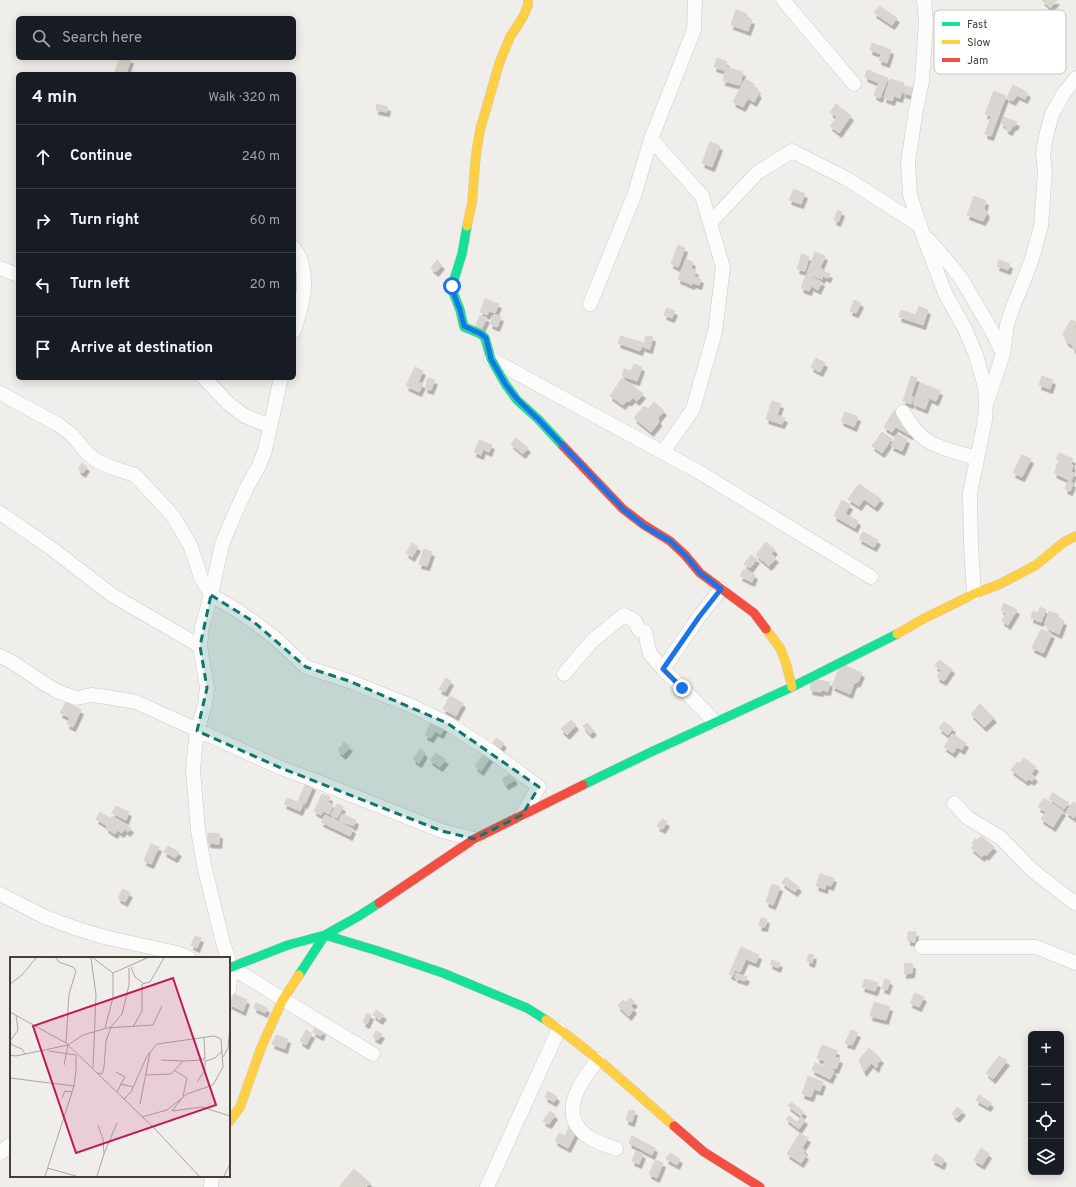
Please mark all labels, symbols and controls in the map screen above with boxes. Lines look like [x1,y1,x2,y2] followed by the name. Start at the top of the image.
[934,10,1066,74] legend
[16,16,296,60] search box
[967,18,987,32] text: Fast
[30,27,52,49] icon: search
[62,29,142,48] text: Search here
[967,36,990,50] text: Slow
[967,54,988,68] text: Jam
[32,87,77,109] text: 4 min
[208,90,280,106] text: Walk · 320 m
[32,146,54,168] icon: ahead
[70,147,132,166] text: Continue
[242,149,280,165] text: 240 m
[32,210,54,232] icon: right
[70,211,139,230] text: Turn right
[250,213,280,229] text: 60 m
[32,274,54,296] icon: left
[70,275,130,294] text: Turn left
[250,277,280,293] text: 20 m
[443,277,461,295] route start
[32,338,54,360] icon: arrive
[70,339,213,358] text: Arrive at destination
[673,679,691,697] route end
[10,957,230,1177] inset map
[1028,1031,1064,1175] map controls
[1028,1031,1064,1067] button: +
[1028,1067,1064,1103] button: −
[1028,1103,1064,1139] button: locate
[1028,1139,1064,1175] button: layers

